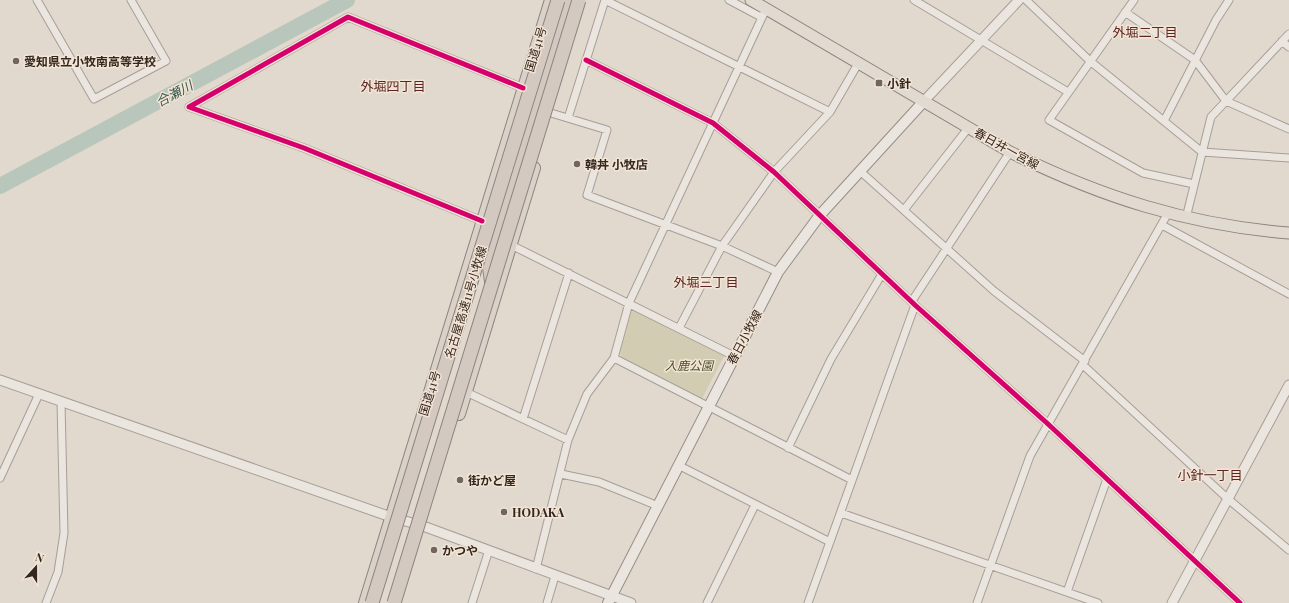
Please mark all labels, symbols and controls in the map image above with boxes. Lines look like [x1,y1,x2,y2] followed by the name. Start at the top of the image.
[1112,23,1178,40] district label: 外堀二丁目
[521,24,549,74] street label: 国道41号
[24,53,156,69] place label: 愛知県立小牧南高等学校
[11,56,21,66] marker: 愛知県立小牧南高等学校
[153,75,197,110] water label: 合瀬川
[887,75,911,91] place label: 小針
[360,77,426,94] district label: 外堀四丁目
[874,78,884,88] marker: 小針
[972,124,1042,172] street label: 春日井一宮線
[585,156,648,172] place label: 韓丼 小牧店
[572,159,582,169] marker: 韓丼 小牧店
[440,244,490,360] street label: 名古屋高速11号小牧線
[673,273,739,290] district label: 外堀三丁目
[723,307,765,367] street label: 春日小牧線
[665,357,715,373] park label: 入鹿公園
[415,368,443,418] street label: 国道41号
[1177,466,1243,483] district label: 小針一丁目
[468,472,516,488] place label: 街かど屋
[455,475,465,485] marker: 街かど屋
[512,504,565,520] place label: HODAKA
[499,507,509,517] marker: HODAKA
[442,542,478,558] place label: かつや
[429,545,439,555] marker: かつや
[16,547,56,587] north arrow
[33,549,46,566] text: N

